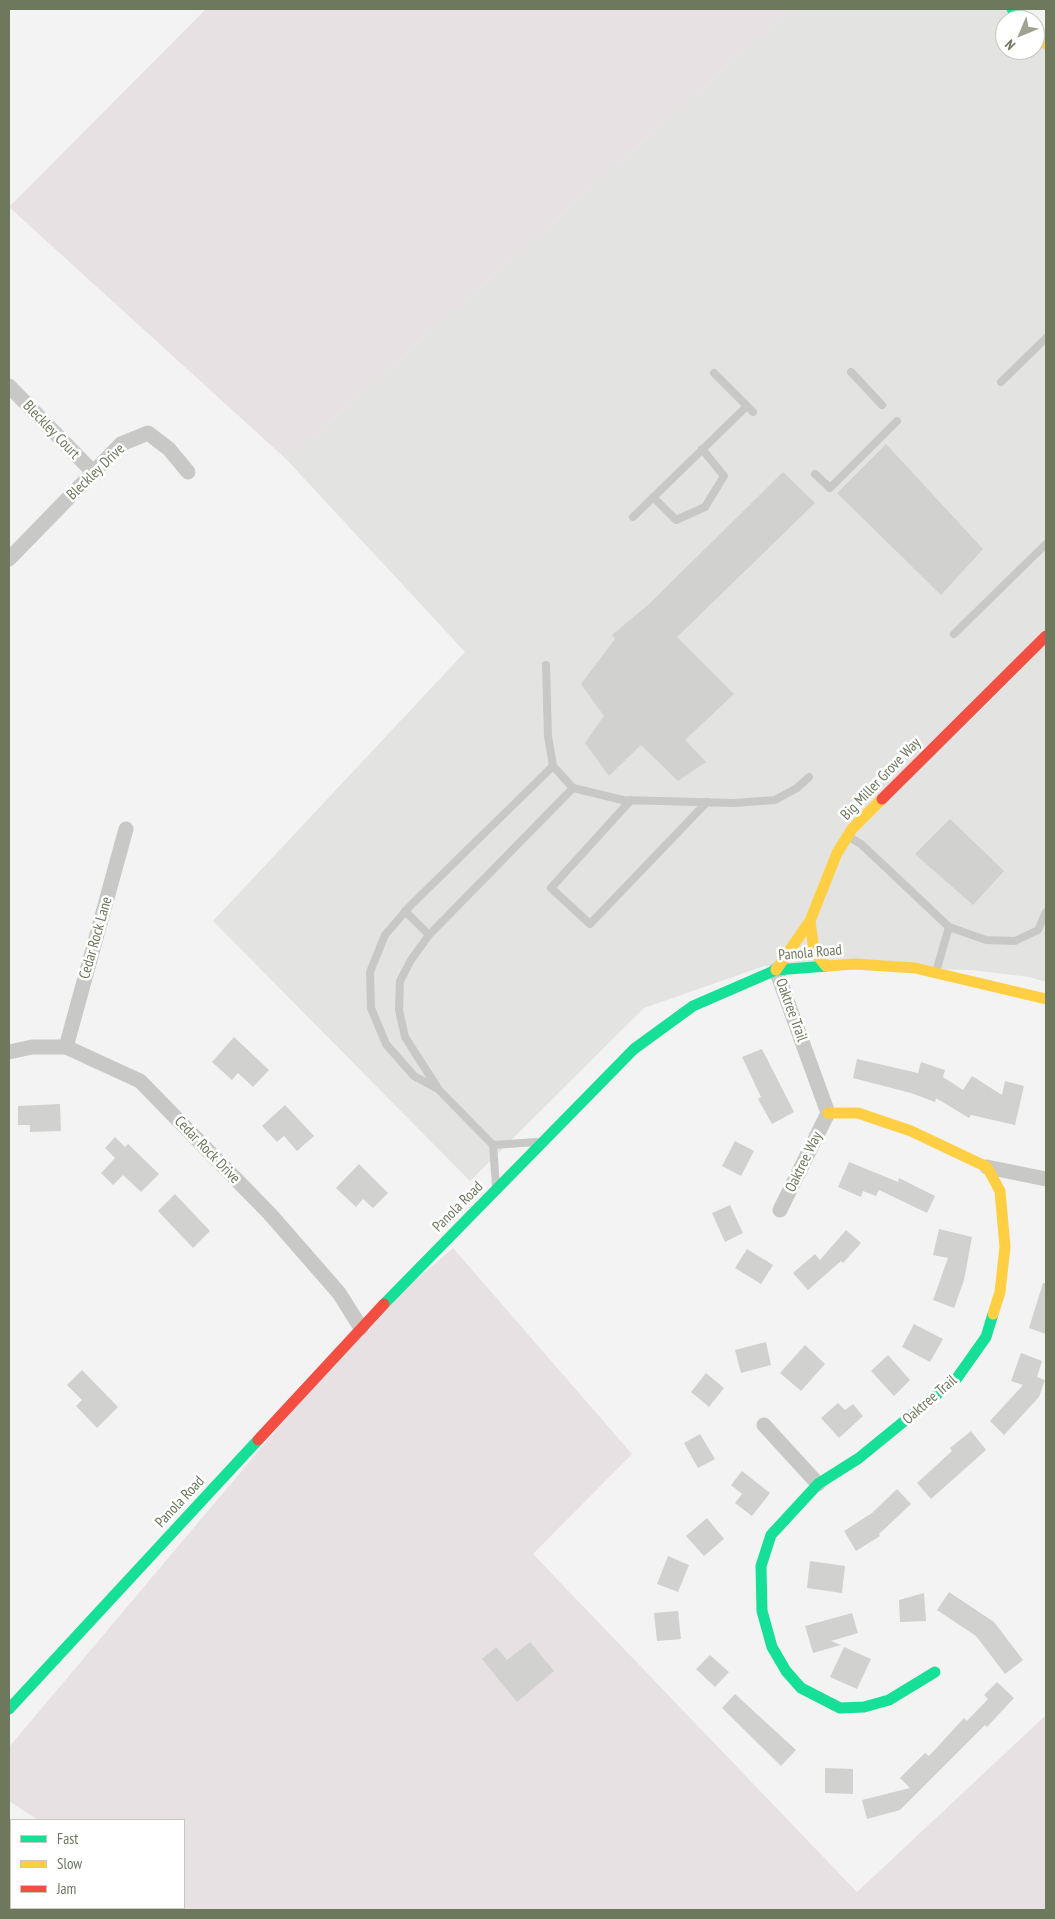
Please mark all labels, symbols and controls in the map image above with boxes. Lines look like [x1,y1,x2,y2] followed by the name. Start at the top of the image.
[995,10,1045,60] north arrow
[1001,36,1019,54] text: N
[19,397,83,463] street label: Bleckley Court
[63,440,129,504] street label: Bleckley Drive
[837,734,925,824] street label: Big Miller Grove Way
[76,895,116,981] street label: Cedar Rock Lane
[777,941,843,965] street label: Panola Road
[771,976,811,1044] street label: Oaktree Trail
[170,1112,244,1188] street label: Cedar Rock Drive
[782,1129,826,1195] street label: Oaktree Way
[429,1178,487,1236] street label: Panola Road
[899,1372,961,1428] street label: Oaktree Trail
[152,1473,208,1531] street label: Panola Road
[10,1819,185,1909] legend
[57,1829,78,1848] text: Fast
[57,1854,82,1873] text: Slow
[57,1879,76,1898] text: Jam

